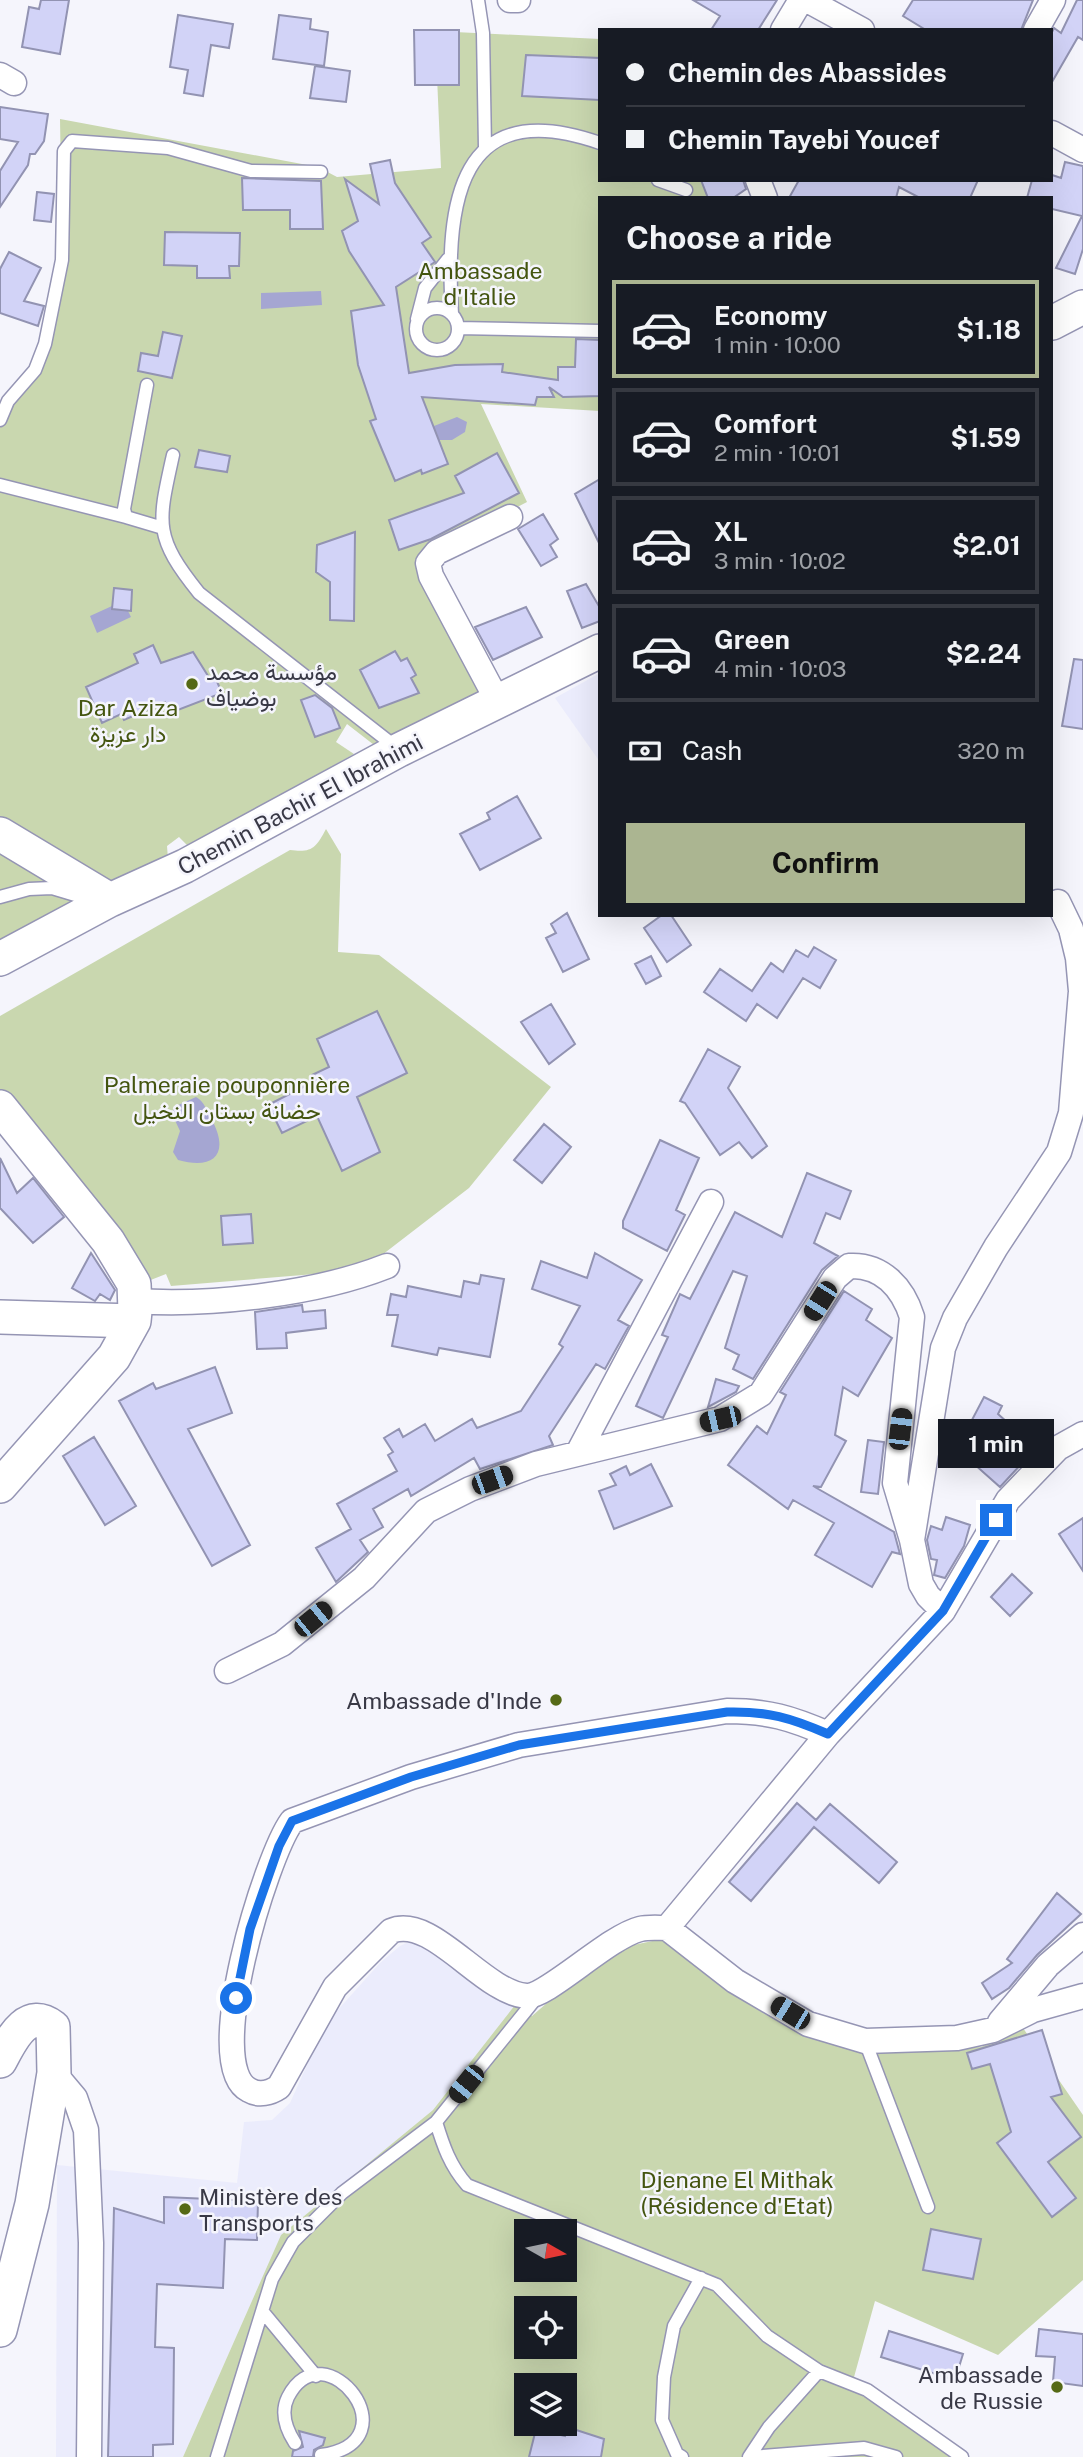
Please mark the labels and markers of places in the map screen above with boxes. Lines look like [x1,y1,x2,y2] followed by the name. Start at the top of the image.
[206,658,337,713] place label: مؤسسة محمد بوضياف
[184,676,200,692] marker: مؤسسة محمد بوضياف
[346,1687,542,1714] place label: Ambassade d'Inde
[548,1692,564,1708] marker: Ambassade d'Inde
[199,2183,343,2236] place label: Ministère des Transports
[177,2201,193,2217] marker: Ministère des Transports
[918,2361,1043,2414] place label: Ambassade de Russie
[1049,2379,1065,2395] marker: Ambassade de Russie

